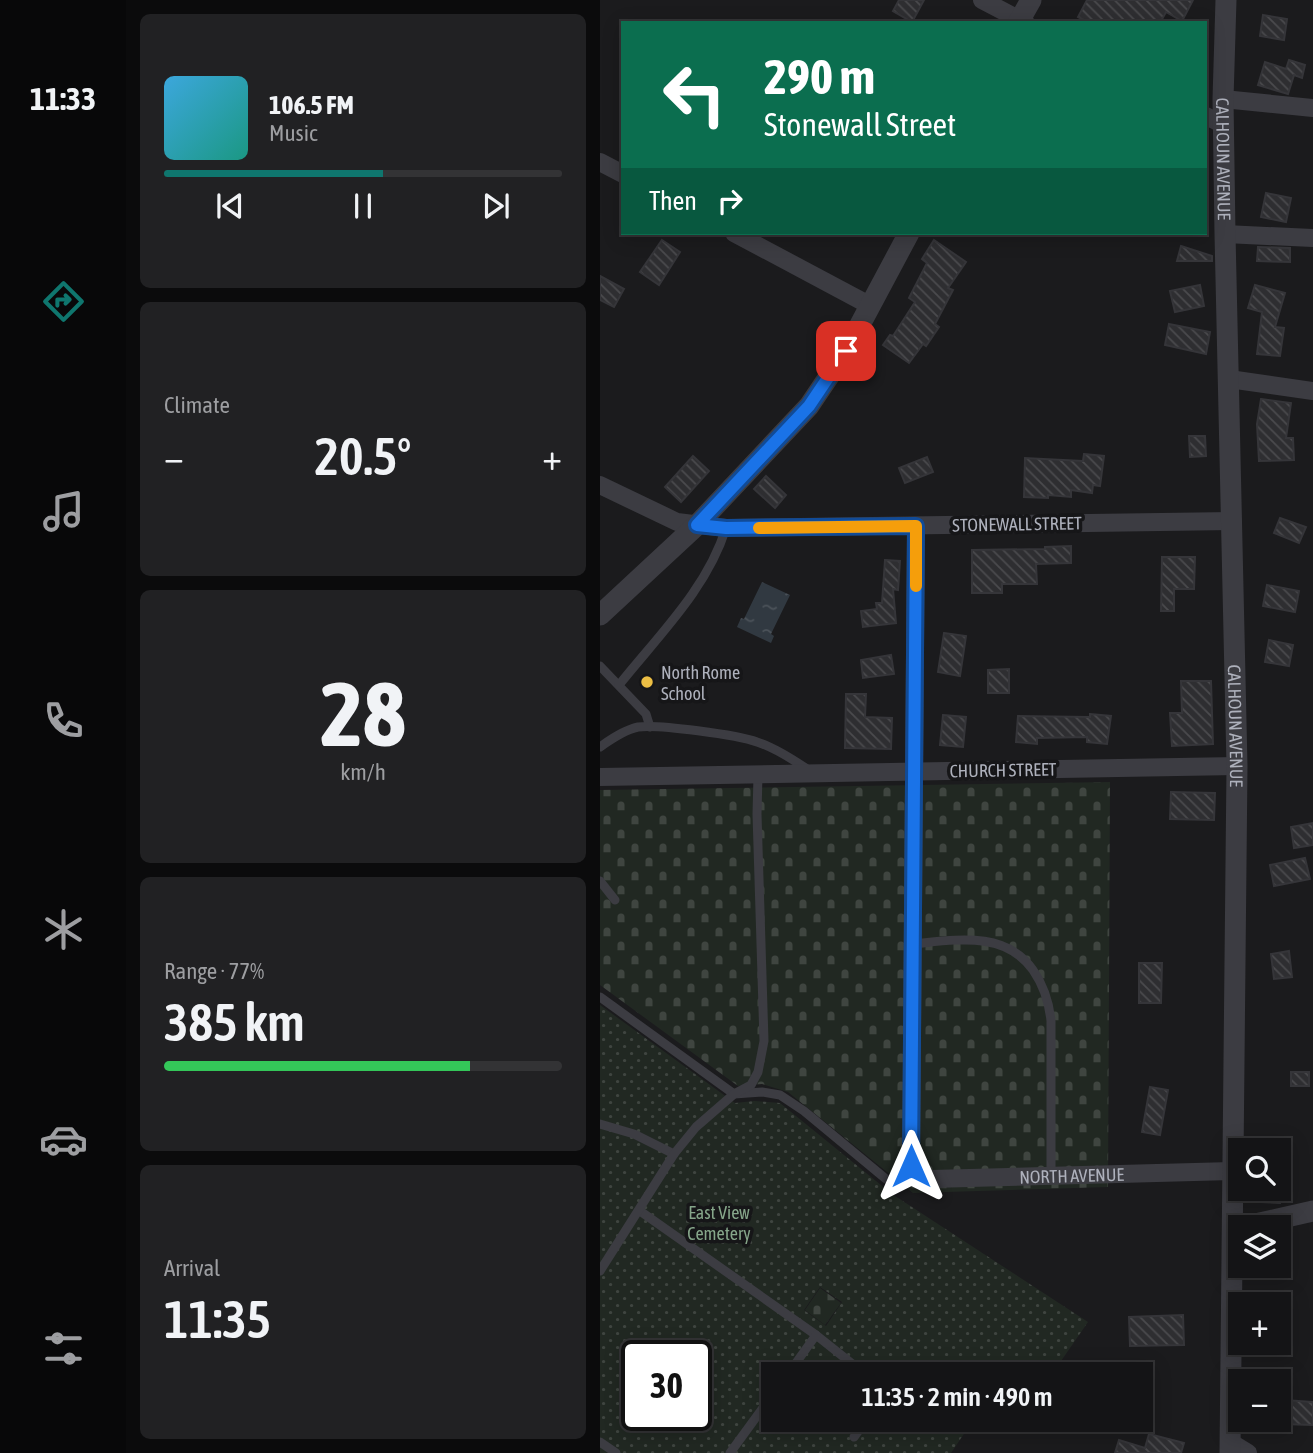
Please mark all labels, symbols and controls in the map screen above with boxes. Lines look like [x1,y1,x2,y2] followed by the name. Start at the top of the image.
[764,48,875,104] text: 290 m
[649,49,740,140] icon: left
[30,80,96,117] text: 11:33
[269,90,354,120] text: 106.5 FM
[1212,98,1235,221] street label: CALHOUN AVENUE
[764,106,956,143] text: Stonewall Street
[269,120,317,146] text: Music
[711,182,749,220] icon: right
[649,186,697,216] text: Then
[211,187,249,225] icon: previous
[344,187,382,225] icon: pause
[477,187,515,225] icon: next
[39,277,88,326] icon: directions
[816,321,876,381] pin
[827,332,865,370] icon: arrive
[164,392,230,418] text: Climate
[315,426,411,486] text: 20.5°
[164,435,184,478] text: −
[542,435,562,478] text: +
[39,487,88,536] icon: music
[952,512,1082,536] street label: STONEWALL STREET
[320,661,406,765] text: 28
[661,662,740,704] place label: North Rome School
[1224,664,1248,787] street label: CALHOUN AVENUE
[639,674,655,690] marker: North Rome School
[39,696,88,745] icon: phone
[340,759,386,785] text: km/h
[949,759,1057,781] street label: CHURCH STREET
[39,905,88,954] icon: climate
[164,958,264,984] text: Range · 77%
[164,992,305,1052] text: 385 km
[39,1115,88,1164] icon: car
[874,1129,948,1203] position arrow
[1228,1138,1291,1432] map controls
[1228,1138,1291,1201] button: search
[1019,1163,1125,1187] street label: NORTH AVENUE
[687,1202,751,1244] park label: East View Cemetery
[1228,1215,1291,1278] button: layers
[164,1255,220,1281] text: Arrival
[164,1289,271,1349] text: 11:35
[1228,1292,1291,1355] button: +
[39,1324,88,1373] icon: filters
[621,1340,712,1431] speed limit sign: 30
[1228,1369,1291,1432] button: −
[862,1382,1052,1412] text: 11:35 · 2 min · 490 m

